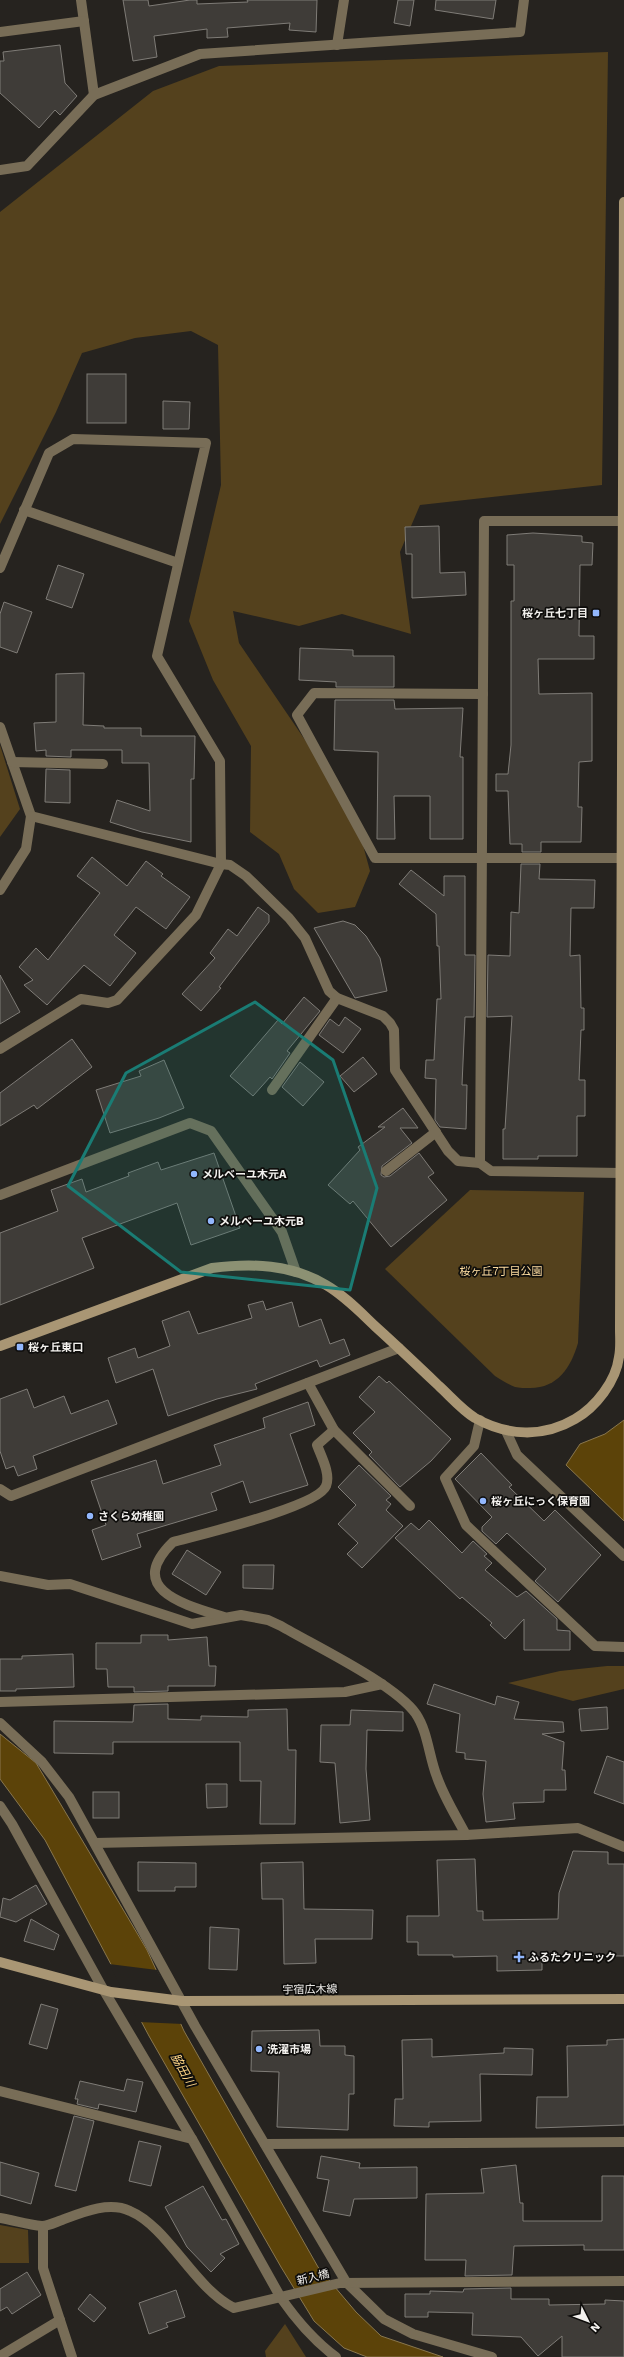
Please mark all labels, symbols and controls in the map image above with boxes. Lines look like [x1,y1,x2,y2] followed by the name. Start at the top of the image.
[522,607,588,620] place label: 桜ヶ丘七丁目
[591,608,601,618] marker: 桜ヶ丘七丁目
[202,1168,287,1181] place label: メルベーユ木元A
[189,1169,199,1179] marker: メルベーユ木元A
[219,1215,304,1228] place label: メルベーユ木元B
[206,1216,216,1226] marker: メルベーユ木元B
[459,1265,543,1278] park label: 桜ヶ丘7丁目公園
[28,1341,83,1354] place label: 桜ヶ丘東口
[15,1342,25,1352] marker: 桜ヶ丘東口
[491,1495,590,1508] place label: 桜ヶ丘にっく保育園
[478,1496,488,1506] marker: 桜ヶ丘にっく保育園
[98,1510,164,1523] place label: さくら幼稚園
[85,1511,95,1521] marker: さくら幼稚園
[513,1951,525,1963] marker: ふるたクリニック
[528,1951,616,1964] place label: ふるたクリニック
[282,1983,338,1996] street label: 宇宿広木線
[267,2043,311,2056] place label: 洗濯市場
[254,2044,264,2054] marker: 洗濯市場
[168,2051,199,2091] water label: 脇田川
[296,2267,331,2288] street label: 新入橋
[568,2301,608,2341] north arrow
[588,2320,603,2335] text: N

